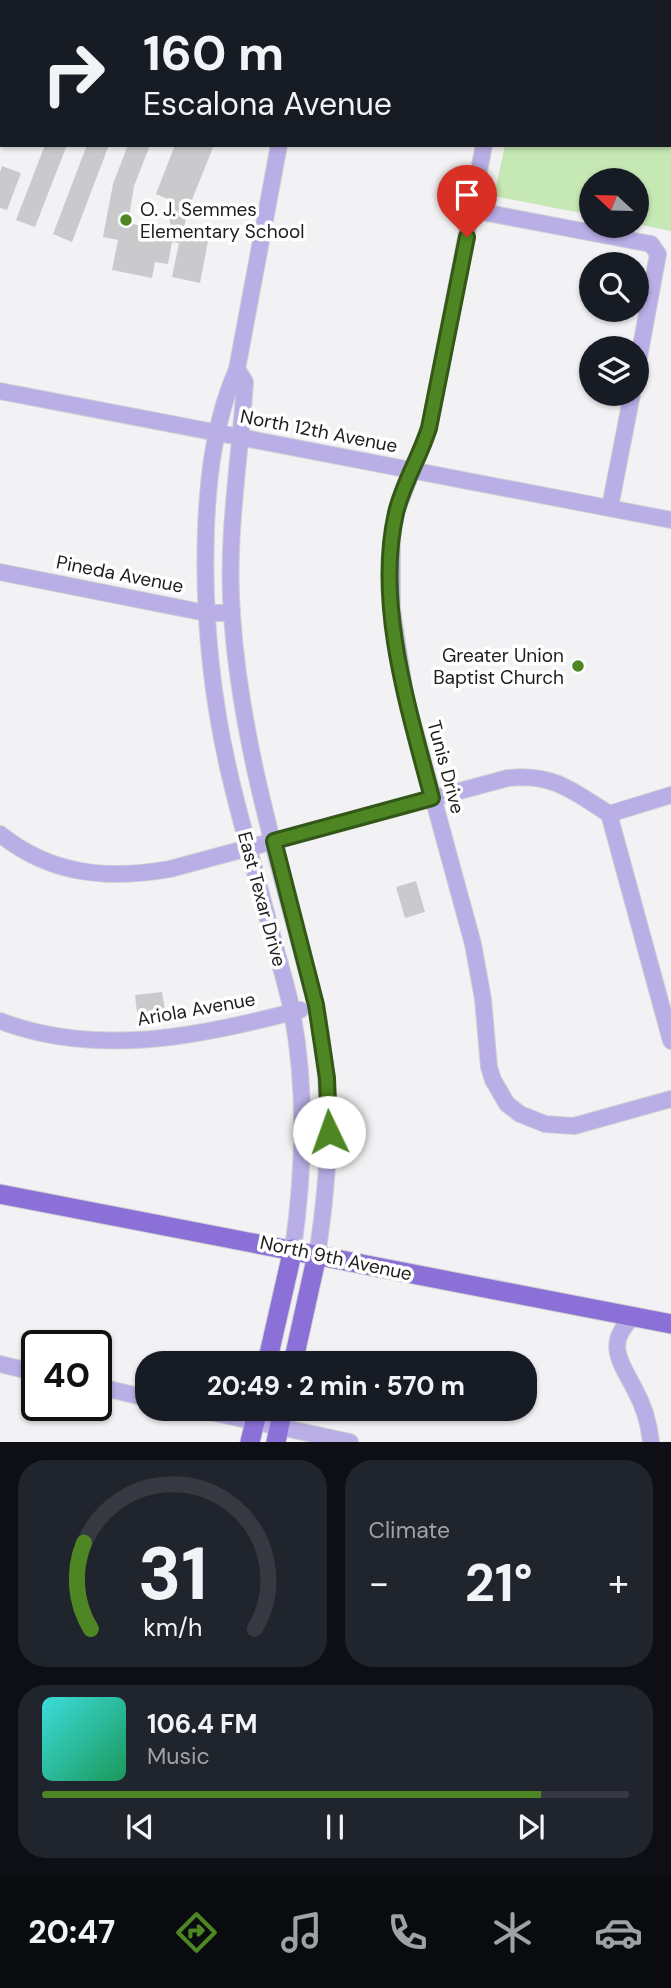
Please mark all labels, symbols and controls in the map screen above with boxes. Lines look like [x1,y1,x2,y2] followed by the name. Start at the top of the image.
[143,21,284,85] text: 160 m
[28,28,119,119] icon: right
[143,83,392,125] text: Escalona Avenue
[437,165,497,237] pin
[579,168,649,238] north arrow
[579,168,649,406] map controls
[448,176,486,214] icon: arrive
[140,197,304,244] place label: O. J. Semmes Elementary School
[118,212,134,228] marker: O. J. Semmes Elementary School
[579,252,649,322] button: search
[579,336,649,406] button: layers
[238,403,400,459] street label: North 12th Avenue
[54,549,186,599] street label: Pineda Avenue
[433,643,564,690] place label: Greater Union Baptist Church
[570,658,586,674] marker: Greater Union Baptist Church
[422,718,470,816] street label: Tunis Drive
[232,829,292,969] street label: East Texar Drive
[135,986,257,1032] street label: Ariola Avenue
[292,1095,366,1169] position arrow
[258,1230,414,1286] street label: North 9th Avenue
[21,1330,112,1421] speed limit sign: 40
[207,1369,465,1403] text: 20:49 · 2 min · 570 m
[369,1515,450,1545] text: Climate
[137,1528,207,1623] text: 31
[465,1549,533,1617] text: 21°
[369,1558,389,1608] text: −
[608,1558,629,1608] text: +
[143,1611,202,1644] text: km/h
[147,1707,257,1741] text: 106.4 FM
[147,1741,210,1771] text: Music
[121,1808,159,1846] icon: previous
[316,1808,354,1846] icon: pause
[512,1808,550,1846] icon: next
[172,1908,221,1957] icon: directions
[277,1908,326,1957] icon: music
[383,1908,432,1957] icon: phone
[488,1908,537,1957] icon: climate
[594,1908,643,1957] icon: car
[28,1911,115,1953] text: 20:47

